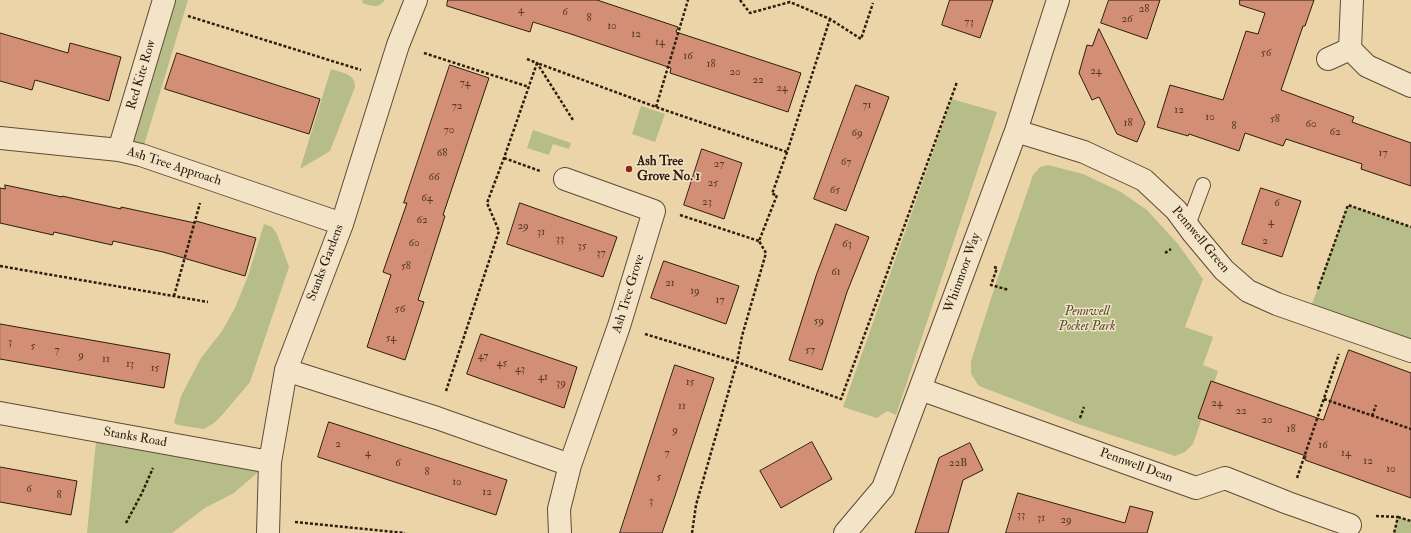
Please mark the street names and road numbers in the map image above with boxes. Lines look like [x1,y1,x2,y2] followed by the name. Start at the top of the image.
[124,38,160,112] street label: Red Kite Row
[125,144,223,190] street label: Ash Tree Approach
[1168,204,1232,276] street label: Pennwell Green
[304,222,348,304] street label: Stanks Gardens
[941,231,985,315] street label: Whinmoor Way
[610,253,648,335] street label: Ash Tree Grove
[102,425,168,451] street label: Stanks Road
[1097,446,1175,486] street label: Pennwell Dean

